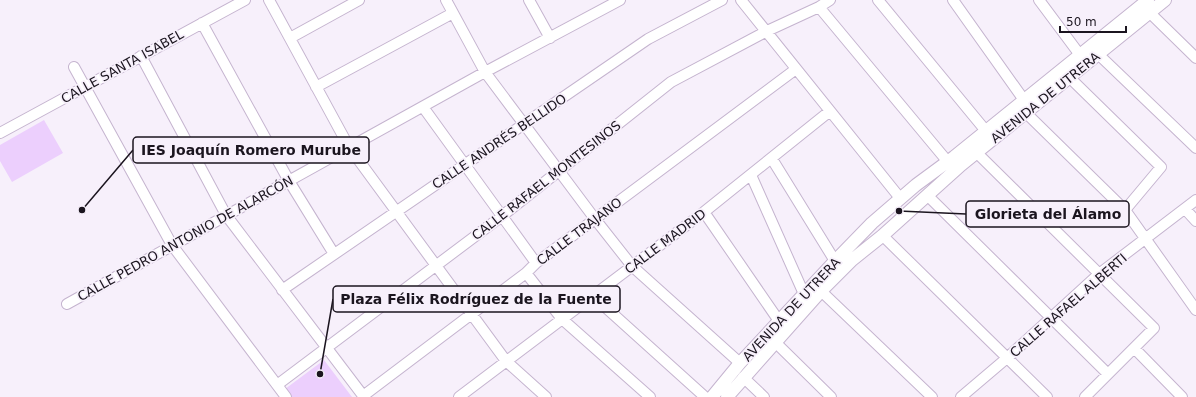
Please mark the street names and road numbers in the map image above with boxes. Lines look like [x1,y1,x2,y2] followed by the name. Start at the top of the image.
[58,26,187,106] street label: CALLE SANTA ISABEL
[988,49,1103,146] street label: AVENIDA DE UTRERA
[429,91,569,192] street label: CALLE ANDRÉS BELLIDO
[469,118,624,243] street label: CALLE RAFAEL MONTESINOS
[75,173,296,304] street label: CALLE PEDRO ANTONIO DE ALARCÓN
[534,195,625,268] street label: CALLE TRAJANO
[622,206,709,277] street label: CALLE MADRID
[1007,250,1130,360] street label: CALLE RAFAEL ALBERTI
[740,254,843,364] street label: AVENIDA DE UTRERA

